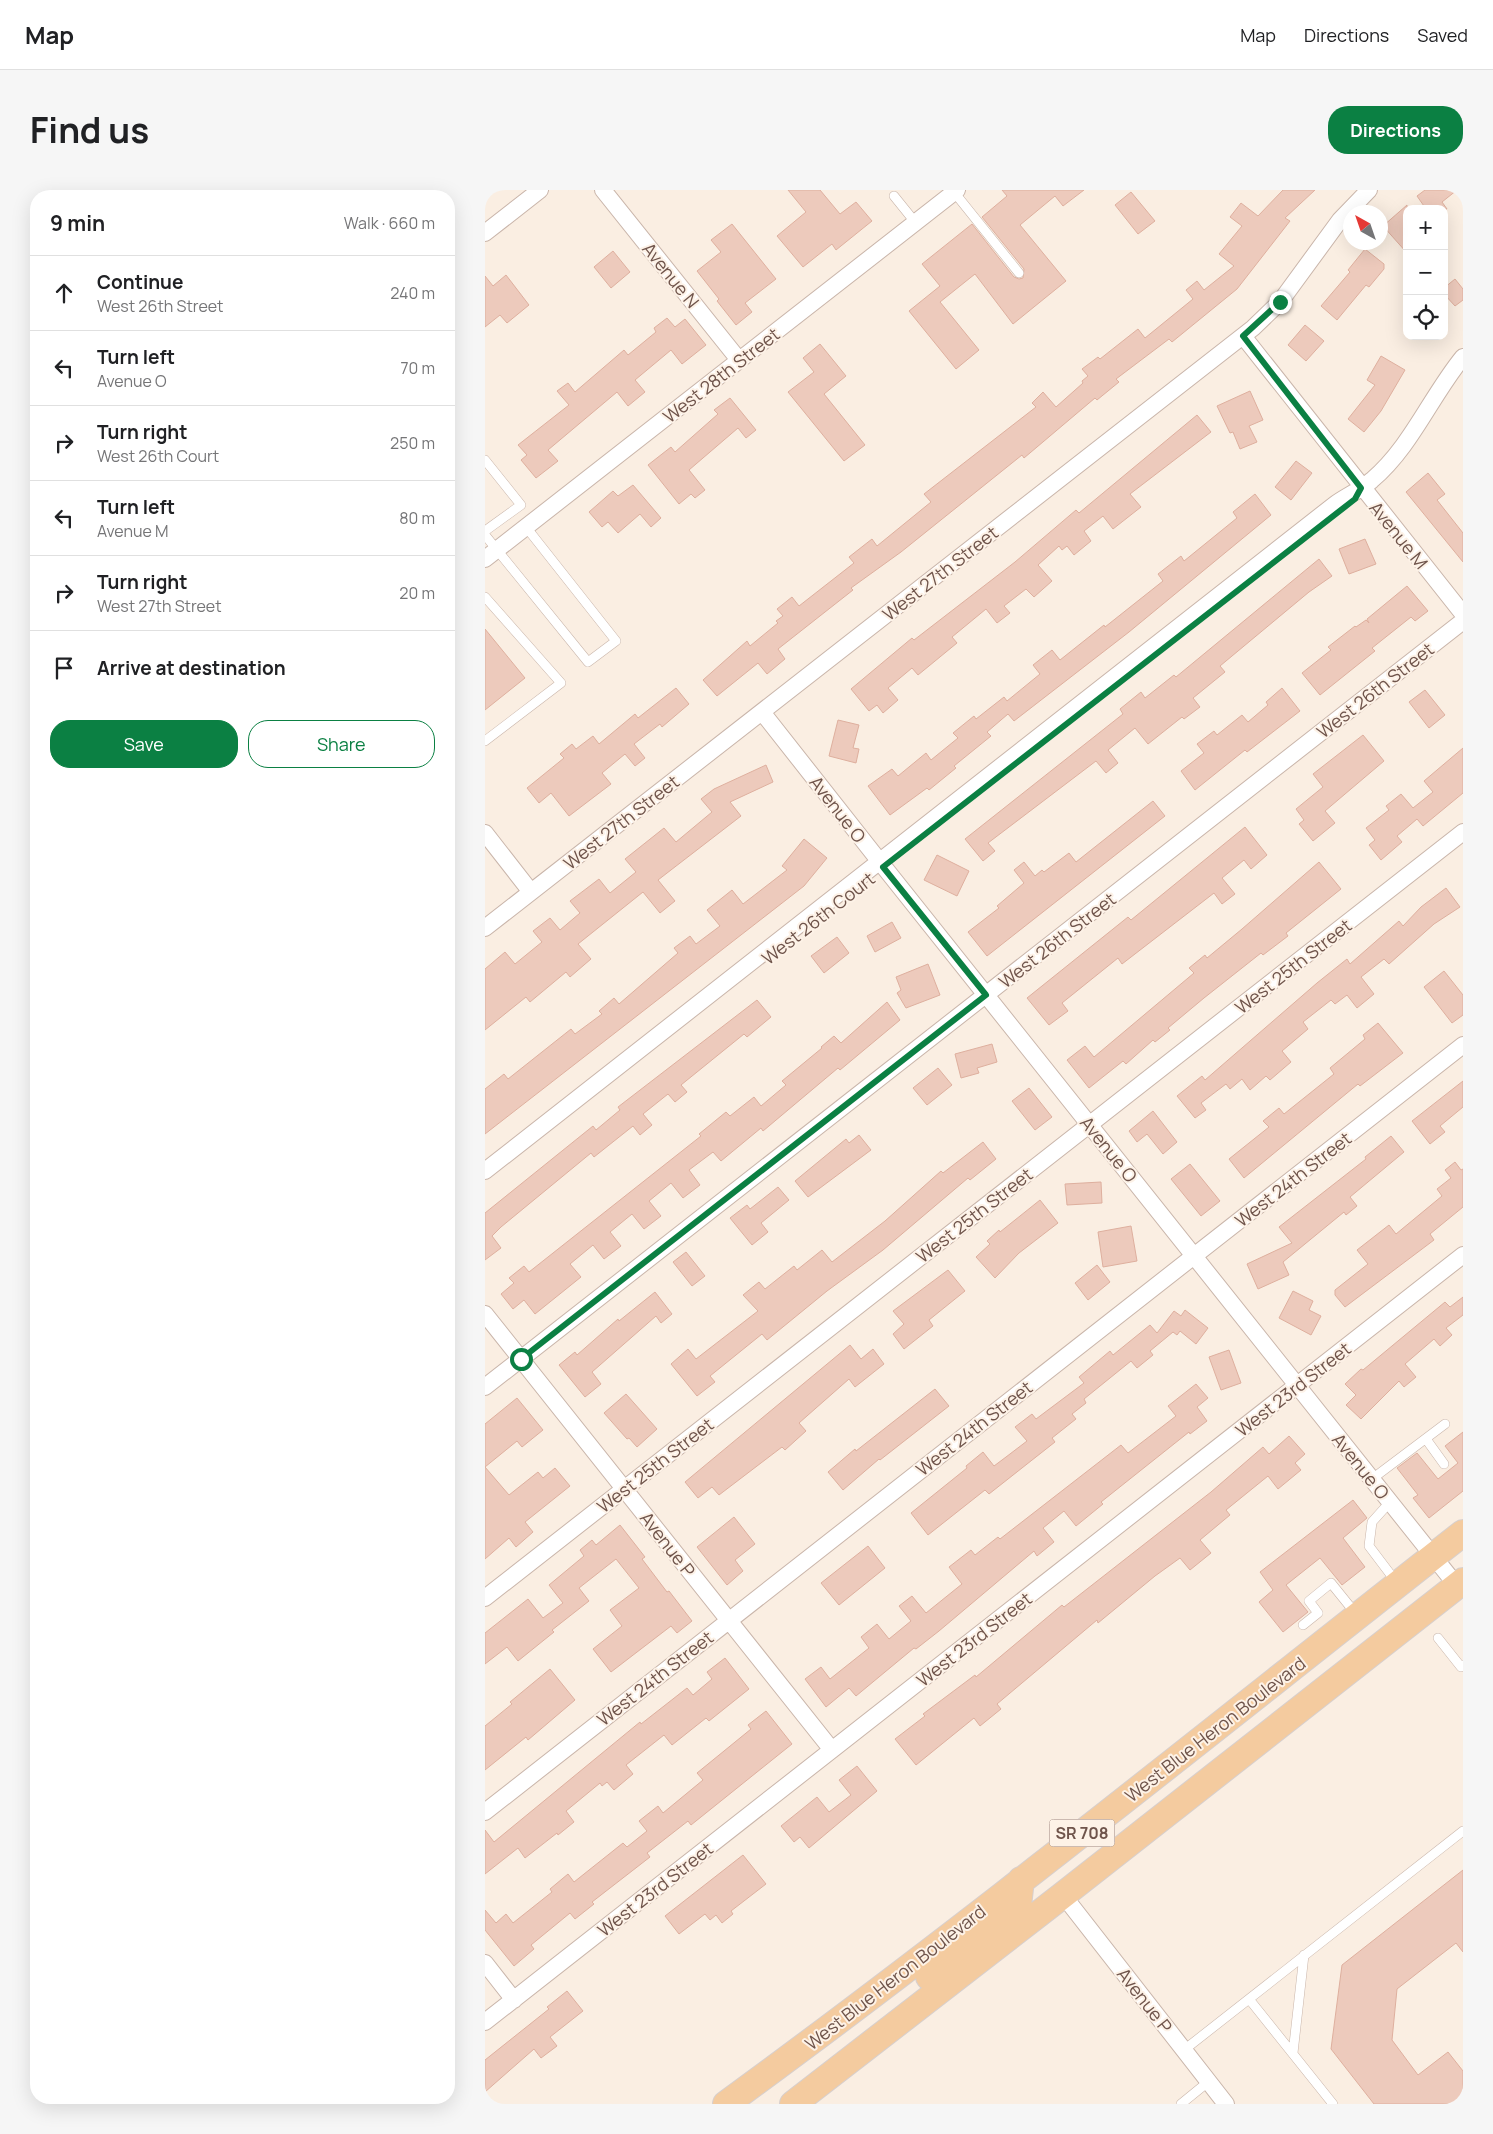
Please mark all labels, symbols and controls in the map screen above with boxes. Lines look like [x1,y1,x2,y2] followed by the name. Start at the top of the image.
[25,18,74,51] text: Map
[1240,23,1276,47] text: Map
[1304,23,1389,47] text: Directions
[1417,23,1468,47] text: Saved
[30,106,149,154] text: Find us
[1328,106,1463,154] button: Directions
[1343,205,1388,250] north arrow
[1403,205,1448,340] map controls
[1403,205,1448,250] button: +
[50,209,105,237] text: 9 min
[344,212,435,234] text: Walk · 660 m
[637,237,705,313] street label: Avenue N
[1403,250,1448,295] button: −
[97,269,183,295] text: Continue
[50,279,78,307] icon: ahead
[390,282,435,304] text: 240 m
[1269,291,1292,314] route end
[97,295,224,317] text: West 26th Street
[1403,295,1448,340] button: locate
[658,322,784,428] street label: West 28th Street
[97,344,175,370] text: Turn left
[50,354,78,382] icon: left
[400,357,435,379] text: 70 m
[97,370,167,392] text: Avenue O
[97,419,187,445] text: Turn right
[50,429,78,457] icon: right
[390,432,435,454] text: 250 m
[97,445,219,467] text: West 26th Court
[97,494,175,520] text: Turn left
[1364,496,1434,574] street label: Avenue M
[50,504,78,532] icon: left
[399,507,435,529] text: 80 m
[97,520,168,542] text: Avenue M
[877,520,1003,626] street label: West 27th Street
[97,569,187,595] text: Turn right
[50,579,78,607] icon: right
[399,582,435,604] text: 20 m
[97,595,222,617] text: West 27th Street
[1312,637,1438,743] street label: West 26th Street
[50,654,78,682] icon: arrive
[97,655,286,681] text: Arrive at destination
[50,720,238,768] button: Save
[248,720,435,768] button: Share
[558,769,684,875] street label: West 27th Street
[804,771,872,847] street label: Avenue O
[756,866,880,970] street label: West 26th Court
[994,887,1120,993] street label: West 26th Street
[1230,913,1356,1019] street label: West 25th Street
[1075,1111,1143,1187] street label: Avenue O
[1230,1126,1356,1232] street label: West 24th Street
[911,1162,1037,1268] street label: West 25th Street
[1230,1336,1356,1442] street label: West 23rd Street
[510,1348,533,1371] route start
[911,1375,1037,1481] street label: West 24th Street
[592,1412,718,1518] street label: West 25th Street
[1327,1428,1395,1504] street label: Avenue O
[635,1507,701,1581] street label: Avenue P
[911,1586,1037,1692] street label: West 23rd Street
[592,1625,718,1731] street label: West 24th Street
[1120,1651,1310,1807] street label: West Blue Heron Boulevard
[1049,1820,1115,1846] road number: SR 708
[592,1836,718,1942] street label: West 23rd Street
[800,1899,990,2055] street label: West Blue Heron Boulevard
[1112,1963,1178,2037] street label: Avenue P

